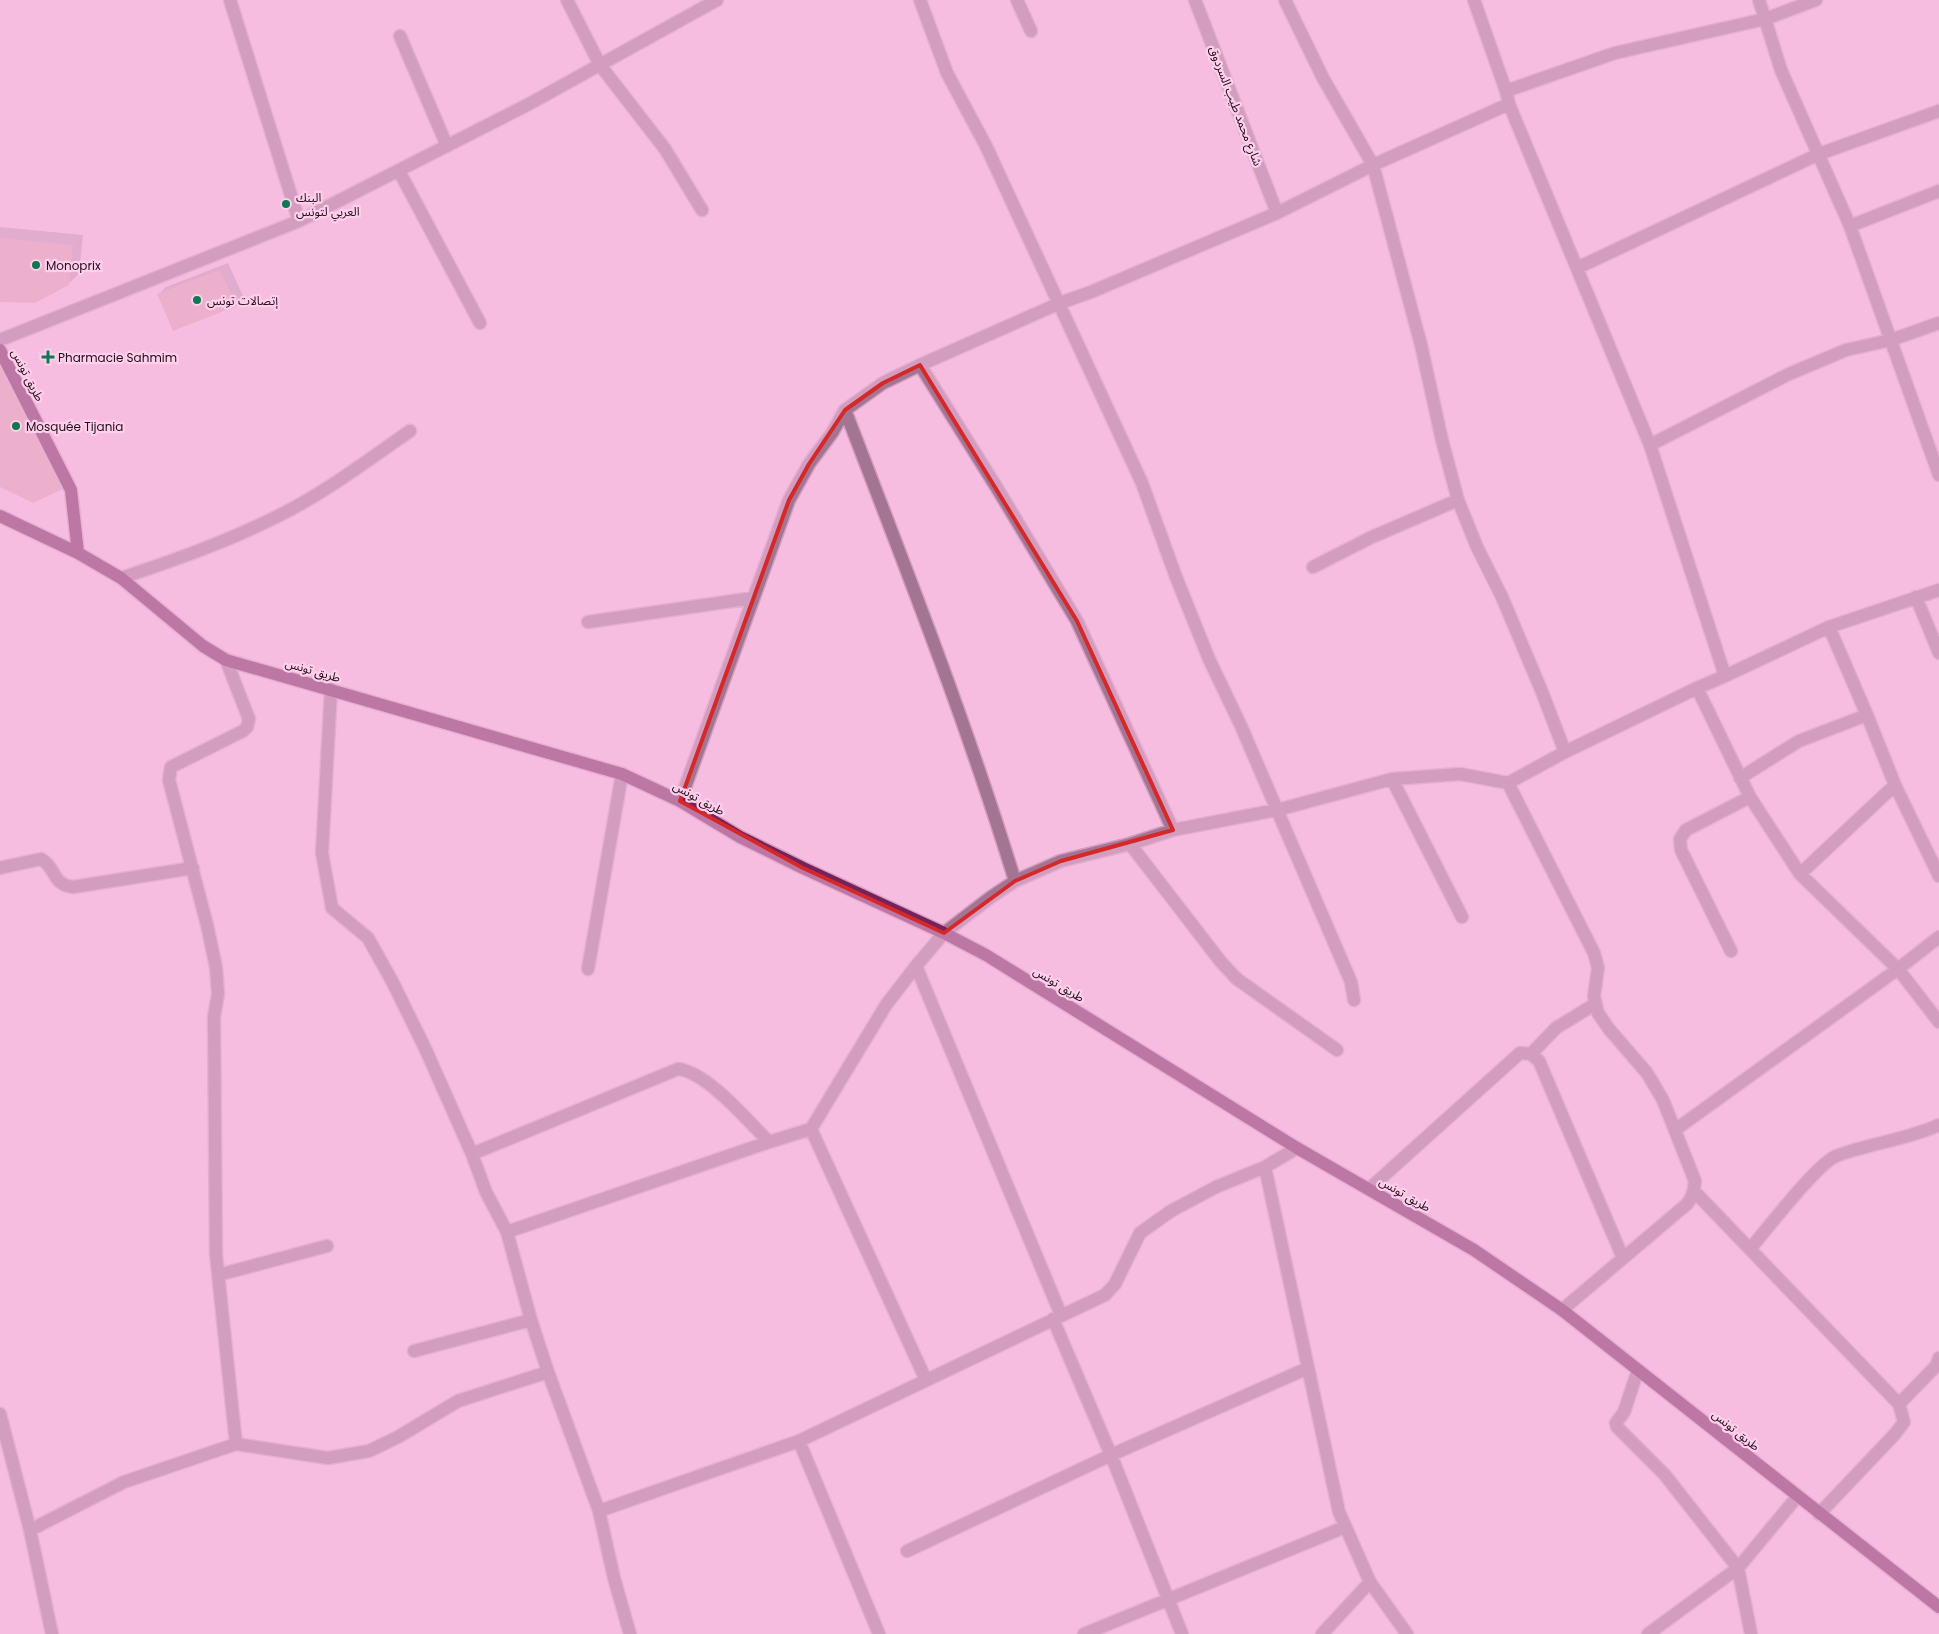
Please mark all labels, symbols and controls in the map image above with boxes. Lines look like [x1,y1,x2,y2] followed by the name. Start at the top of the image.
[1204,44,1267,169] street label: شارع محمد طيب السردوق
[296,189,360,221] place label: البنك العربي لتونس
[280,198,292,210] marker: البنك العربي لتونس
[46,257,101,274] place label: Monoprix
[30,259,42,271] marker: Monoprix
[207,292,279,309] place label: إتصالات تونس
[191,294,203,306] marker: إتصالات تونس
[8,346,48,404] street label: طريق تونس
[58,349,177,366] place label: Pharmacie Sahmim
[42,351,54,363] marker: Pharmacie Sahmim
[26,418,123,435] place label: Mosquée Tijania
[10,420,22,432] marker: Mosquée Tijania
[283,654,343,686] street label: طريق تونس
[670,777,728,819] street label: طريق تونس
[1030,962,1088,1006] street label: طريق تونس
[1376,1172,1434,1216] street label: طريق تونس
[1709,1406,1763,1454] street label: طريق تونس

